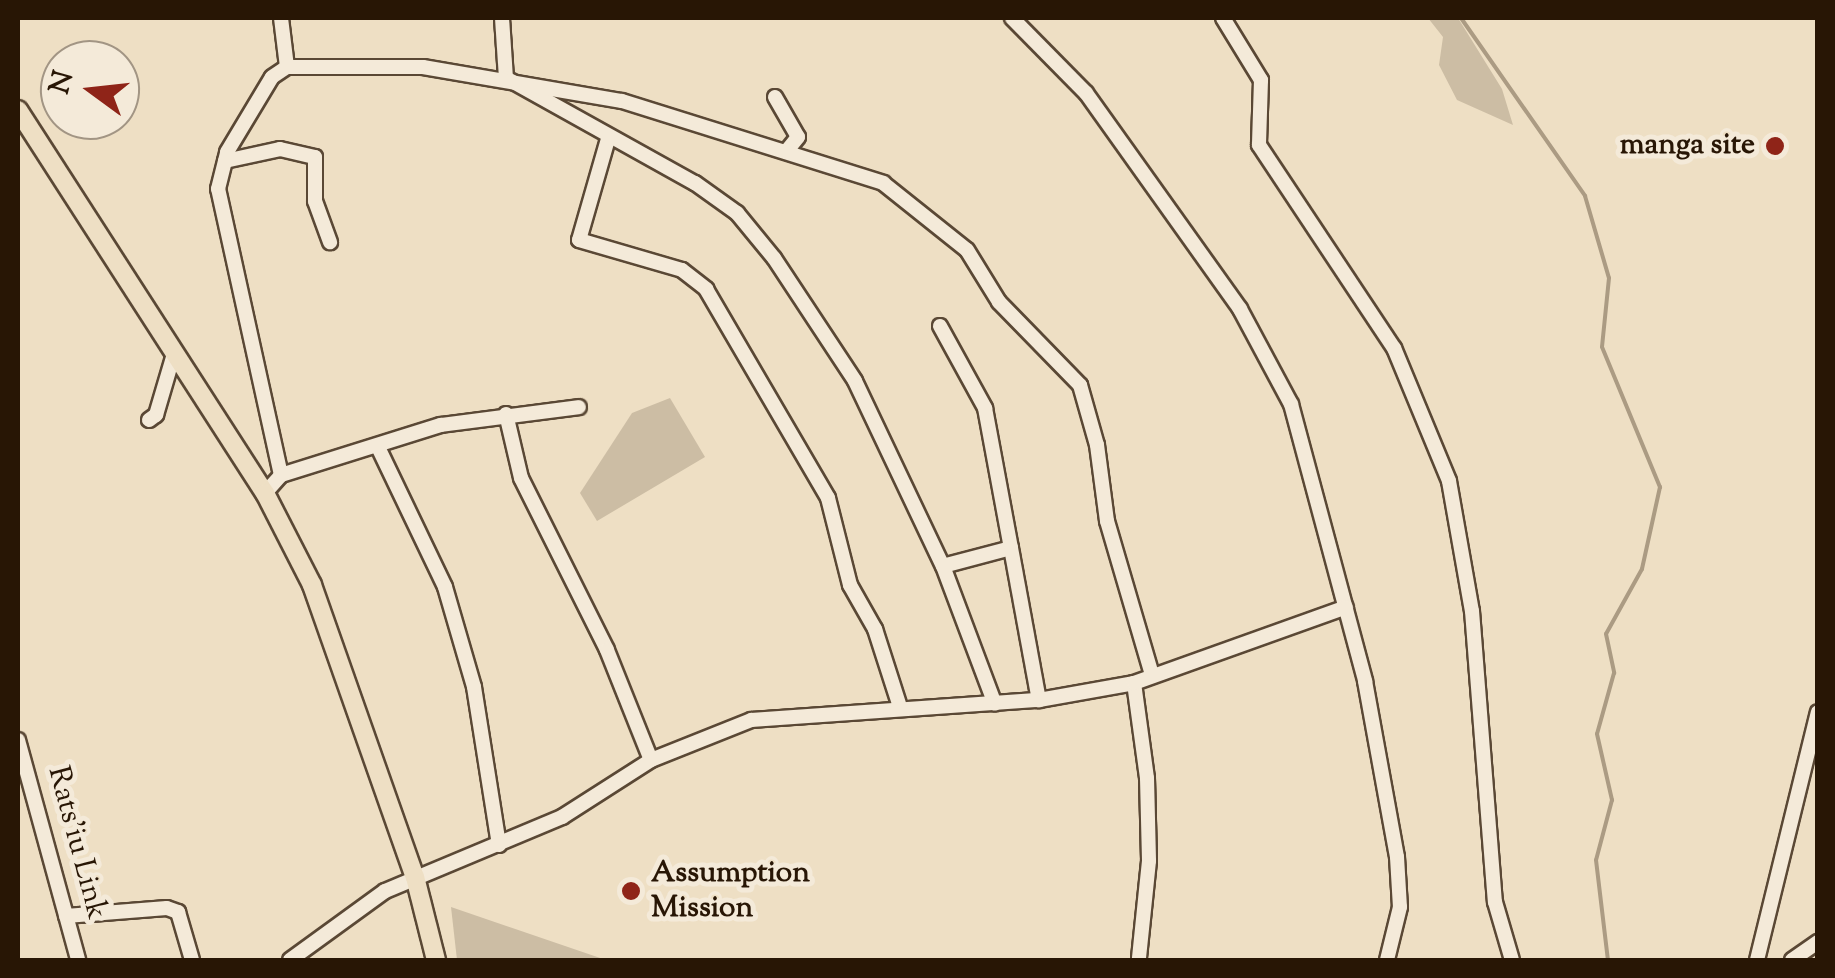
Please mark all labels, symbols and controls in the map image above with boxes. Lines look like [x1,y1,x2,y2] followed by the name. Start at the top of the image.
[40,40,140,140] north arrow
[41,67,85,99] text: N
[1620,128,1755,164] place label: manga site
[1764,135,1786,157] marker: manga site
[38,763,114,923] street label: Rats'iu Link
[651,856,810,926] place label: Assumption Mission
[620,880,642,902] marker: Assumption Mission

